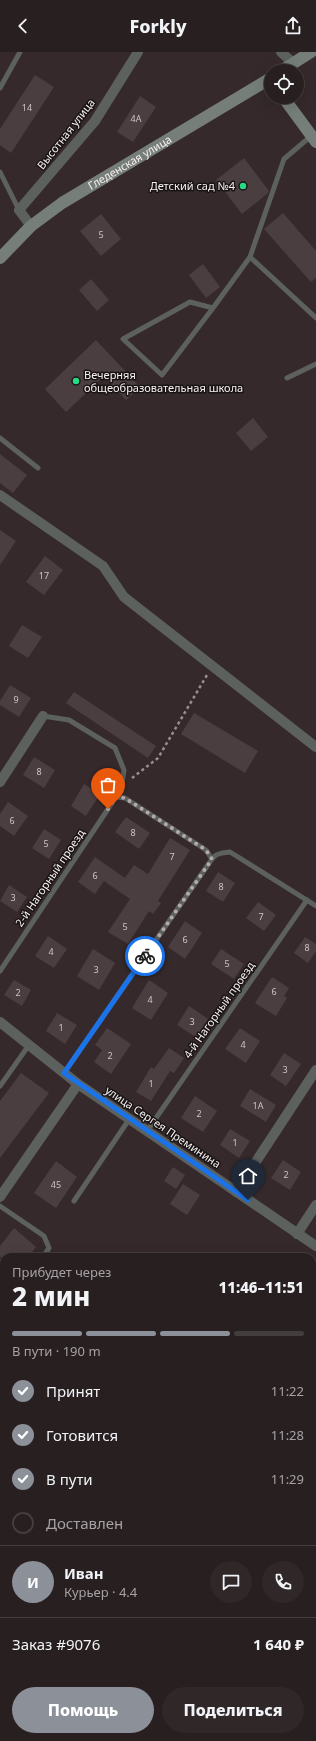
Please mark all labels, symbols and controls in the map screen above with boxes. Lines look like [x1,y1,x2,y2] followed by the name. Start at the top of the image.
[129,14,187,38] text: Forkly
[12,15,34,37] icon: back
[282,15,304,37] icon: share
[264,64,304,104] map controls
[264,64,304,104] button: locate
[33,95,98,172] street label: Высотная улица
[22,101,32,114] house number: 14
[131,112,142,125] house number: 4А
[85,131,174,193] street label: Гледенская улица
[150,178,236,193] place label: Детский сад №4
[238,181,248,191] marker: Детский сад №4
[98,228,104,241] house number: 5
[84,367,243,395] place label: Вечерняя общеобразовательная школа
[71,376,81,386] marker: Вечерняя общеобразовательная школа
[39,569,49,582] house number: 17
[13,693,19,706] house number: 9
[36,765,42,778] house number: 8
[91,768,125,809] pin
[97,774,119,796] icon: bag
[9,814,15,827] house number: 6
[11,826,88,929] street label: 2-й Нагорный проезд
[130,826,136,839] house number: 8
[43,837,49,850] house number: 5
[169,850,175,863] house number: 7
[92,869,98,882] house number: 6
[218,880,224,893] house number: 8
[10,891,16,904] house number: 3
[258,910,264,923] house number: 7
[122,920,128,933] house number: 5
[182,933,188,946] house number: 6
[125,936,165,976] courier
[304,941,310,954] house number: 8
[48,945,54,958] house number: 4
[134,945,156,967] icon: bike
[224,957,230,970] house number: 5
[181,959,257,1061] street label: 4-й Нагорный проезд
[93,963,99,976] house number: 3
[271,985,277,998] house number: 6
[15,986,21,999] house number: 2
[147,993,153,1006] house number: 4
[189,1015,195,1028] house number: 3
[58,1021,64,1034] house number: 1
[240,1040,246,1050] house number: 4
[107,1049,113,1062] house number: 2
[282,1063,288,1076] house number: 3
[148,1077,154,1090] house number: 1
[103,1082,224,1171] street label: улица Сергея Преминина
[253,1099,264,1112] house number: 1А
[196,1107,202,1120] house number: 2
[232,1136,238,1149] house number: 1
[231,1159,265,1200] pin
[237,1165,259,1187] icon: home
[283,1168,289,1181] house number: 2
[51,1178,61,1191] house number: 45
[12,1263,111,1281] text: Прибудет через
[219,1277,304,1297] text: 11:46–11:51
[12,1278,90,1314] text: 2 мин
[12,1342,101,1360] text: В пути · 190 m
[12,1380,34,1402] icon: check
[46,1381,100,1401] text: Принят
[271,1382,304,1400] text: 11:22
[12,1424,34,1446] icon: check
[46,1425,118,1445] text: Готовится
[271,1426,304,1444] text: 11:28
[12,1468,34,1490] icon: check
[46,1469,93,1489] text: В пути
[271,1470,304,1488] text: 11:29
[46,1513,123,1533] text: Доставлен
[210,1561,252,1603] button: chat
[262,1561,304,1603] button: phone
[64,1563,104,1583] text: Иван
[27,1572,39,1592] text: И
[64,1583,137,1601] text: Курьер · 4.4
[12,1634,100,1654] text: Заказ #9076
[253,1634,304,1654] text: 1 640 ₽
[12,1687,154,1733] button: Помощь
[162,1687,304,1733] button: Поделиться

